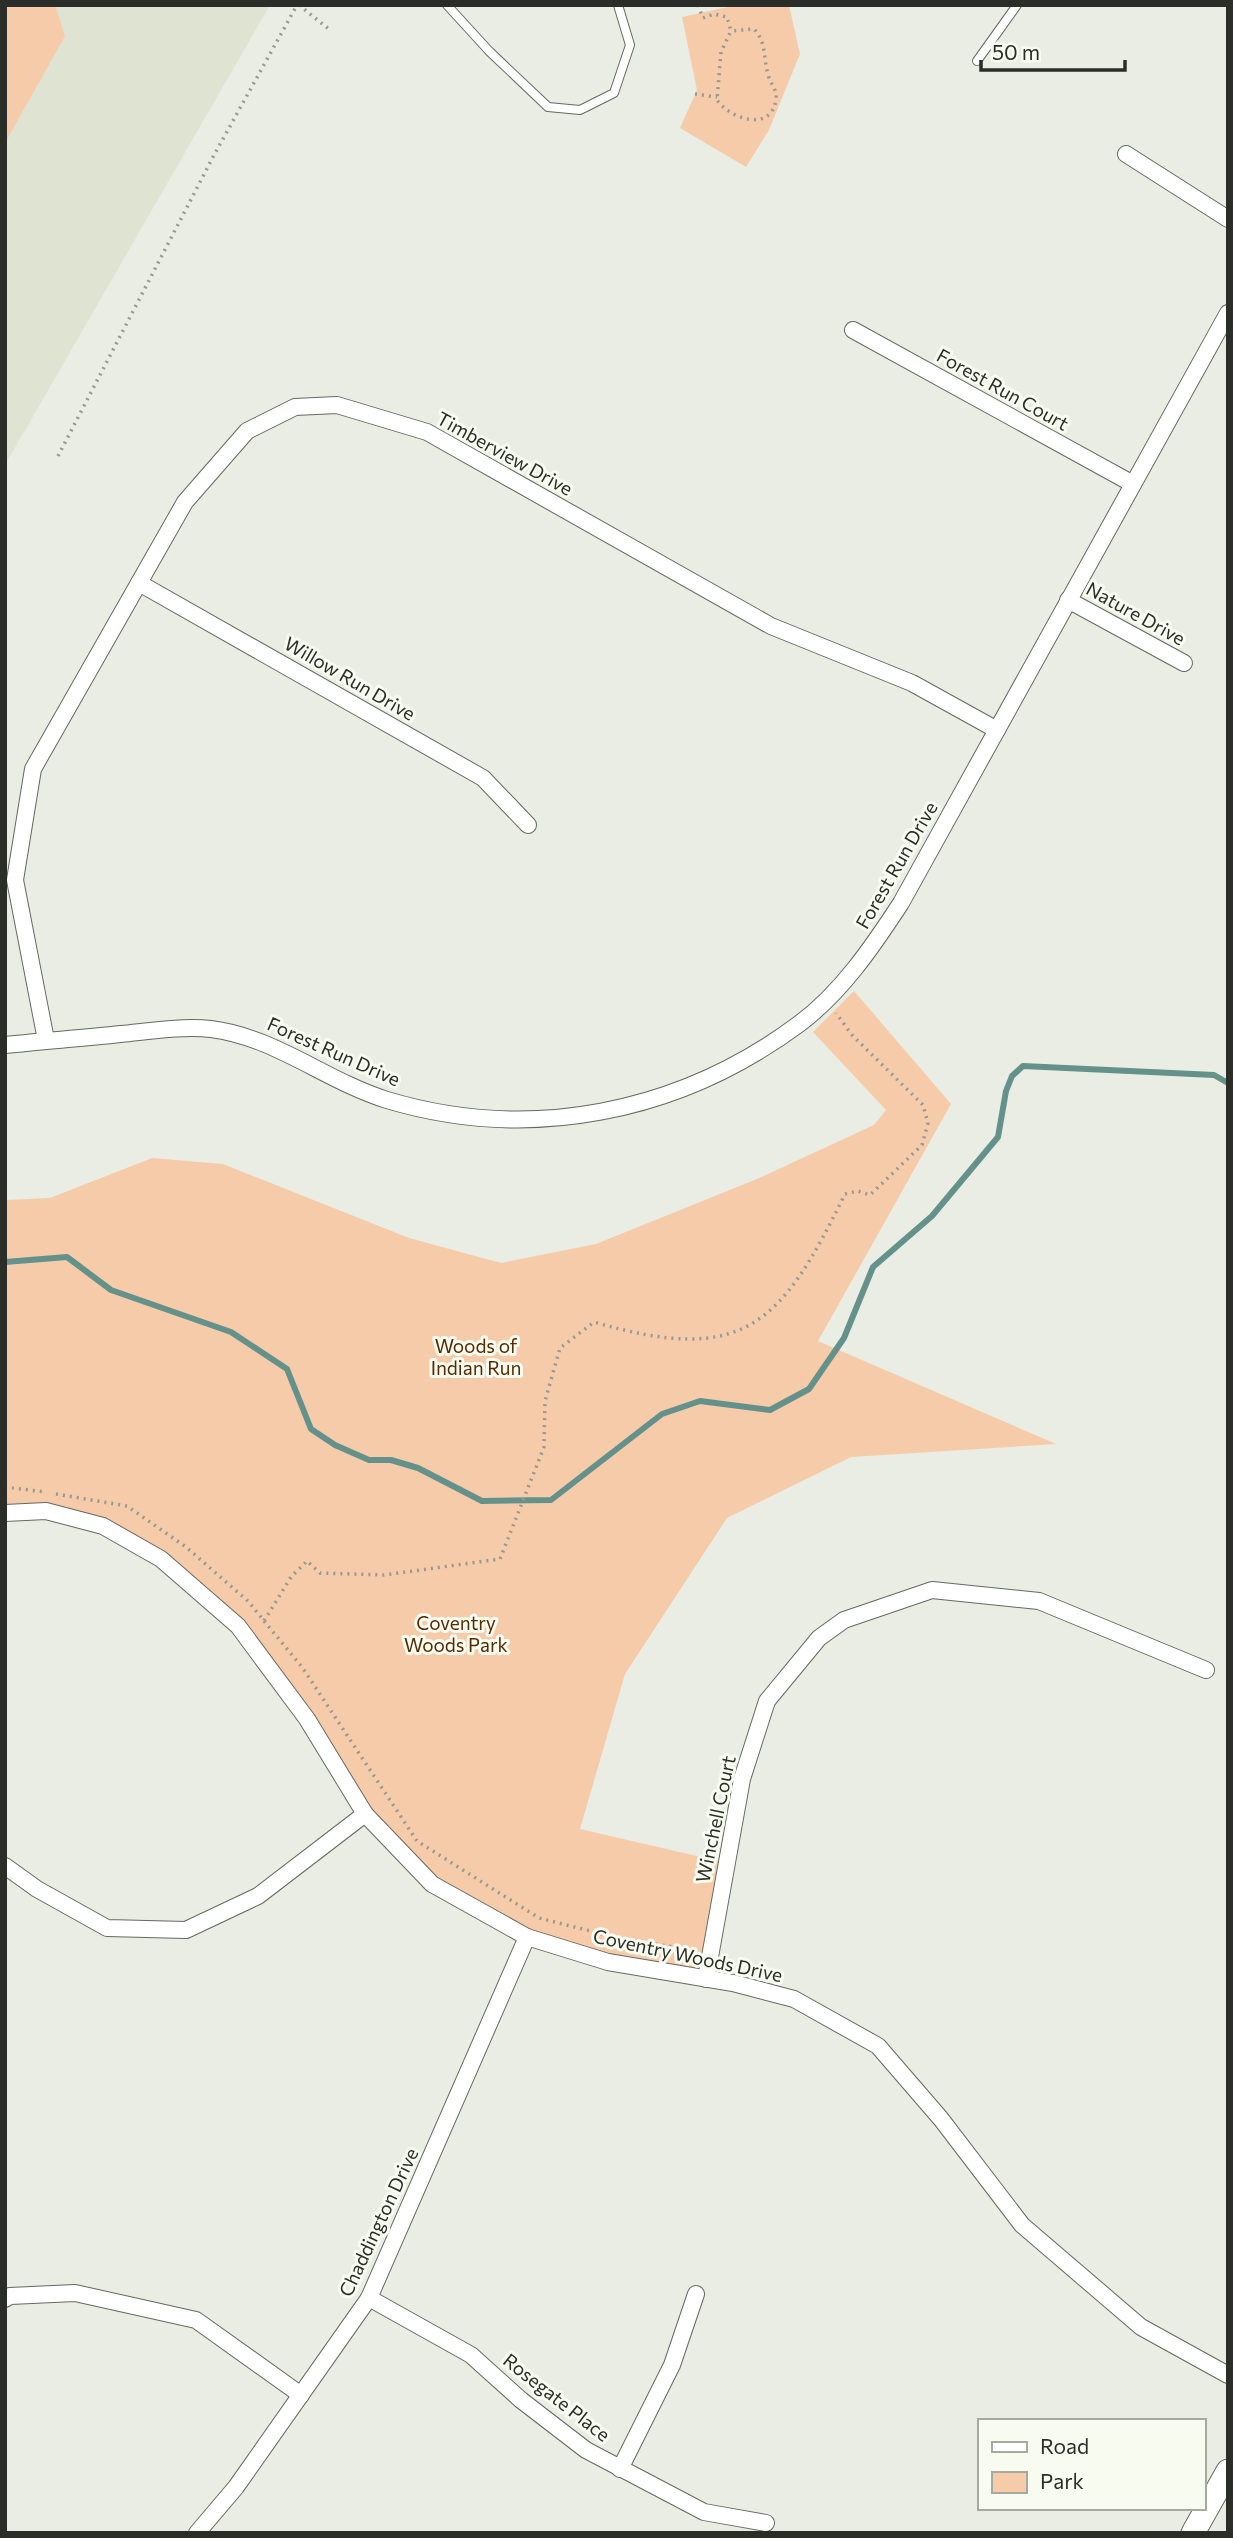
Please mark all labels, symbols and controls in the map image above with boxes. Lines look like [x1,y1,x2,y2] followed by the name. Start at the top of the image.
[981,28,1124,72] scale bar
[992,39,1040,64] text: 50 m
[933,343,1073,435] street label: Forest Run Court
[433,406,577,500] street label: Timberview Drive
[1083,576,1189,650] street label: Nature Drive
[280,631,420,725] street label: Willow Run Drive
[850,797,942,933] street label: Forest Run Drive
[264,1011,404,1091] street label: Forest Run Drive
[431,1334,521,1379] park label: Woods of Indian Run
[404,1611,508,1656] park label: Coventry Woods Park
[690,1753,740,1885] street label: Winchell Court
[591,1924,785,1986] street label: Coventry Woods Drive
[333,2144,423,2300] street label: Chaddington Drive
[499,2348,615,2446] street label: Rosegate Place
[978,2419,1205,2510] legend
[1040,2433,1089,2458] text: Road
[1040,2468,1084,2493] text: Park

